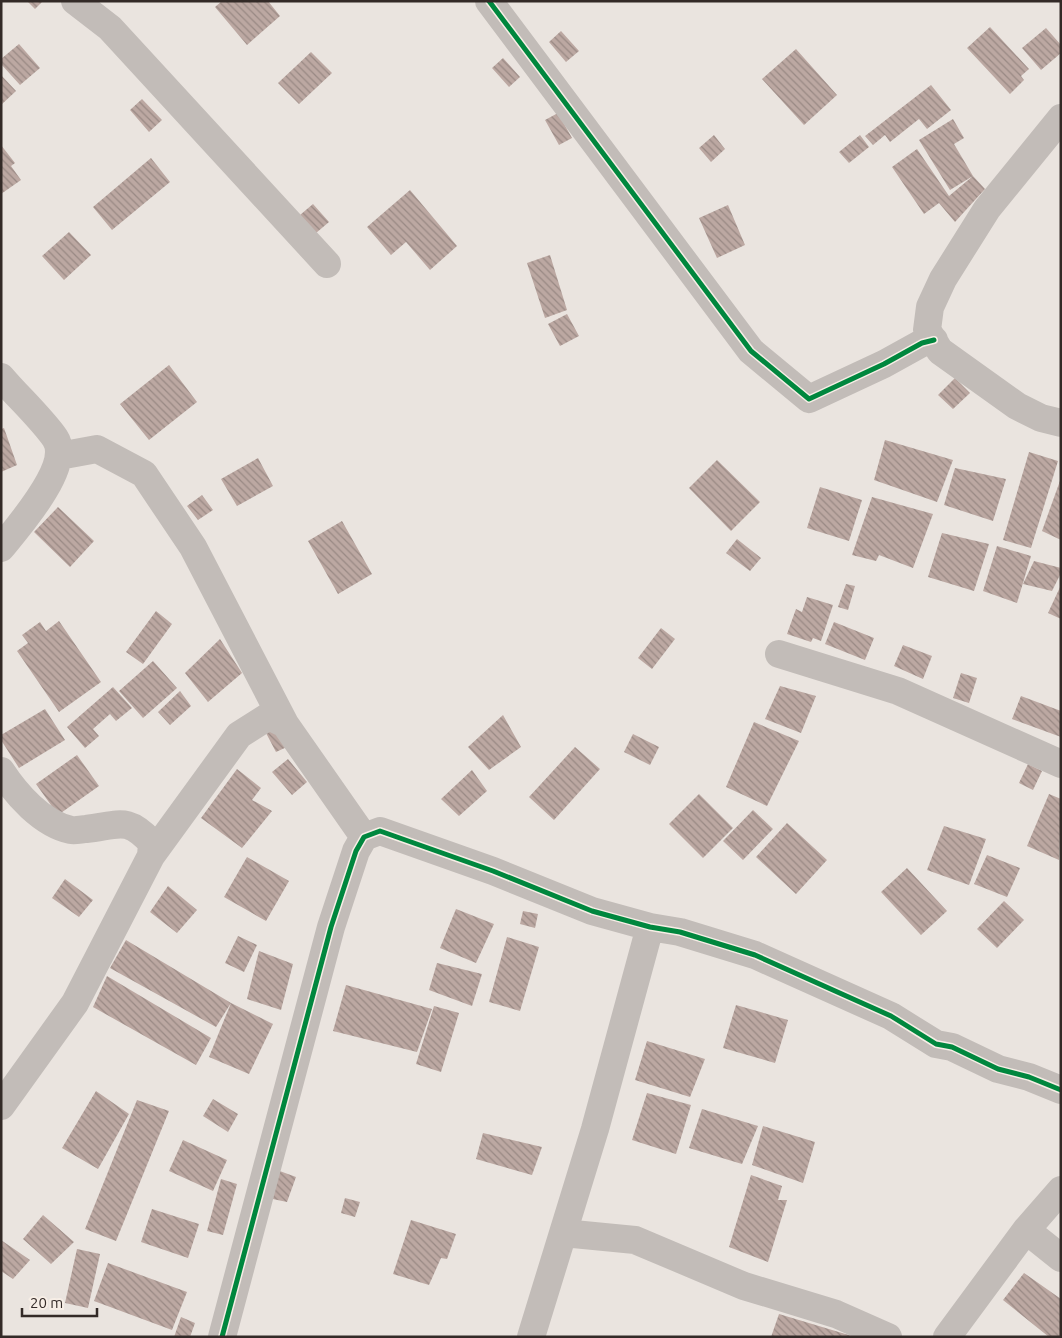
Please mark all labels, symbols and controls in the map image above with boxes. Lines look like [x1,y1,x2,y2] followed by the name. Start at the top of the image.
[22,1286,98,1318] scale bar
[30,1294,63,1311] text: 20 m

